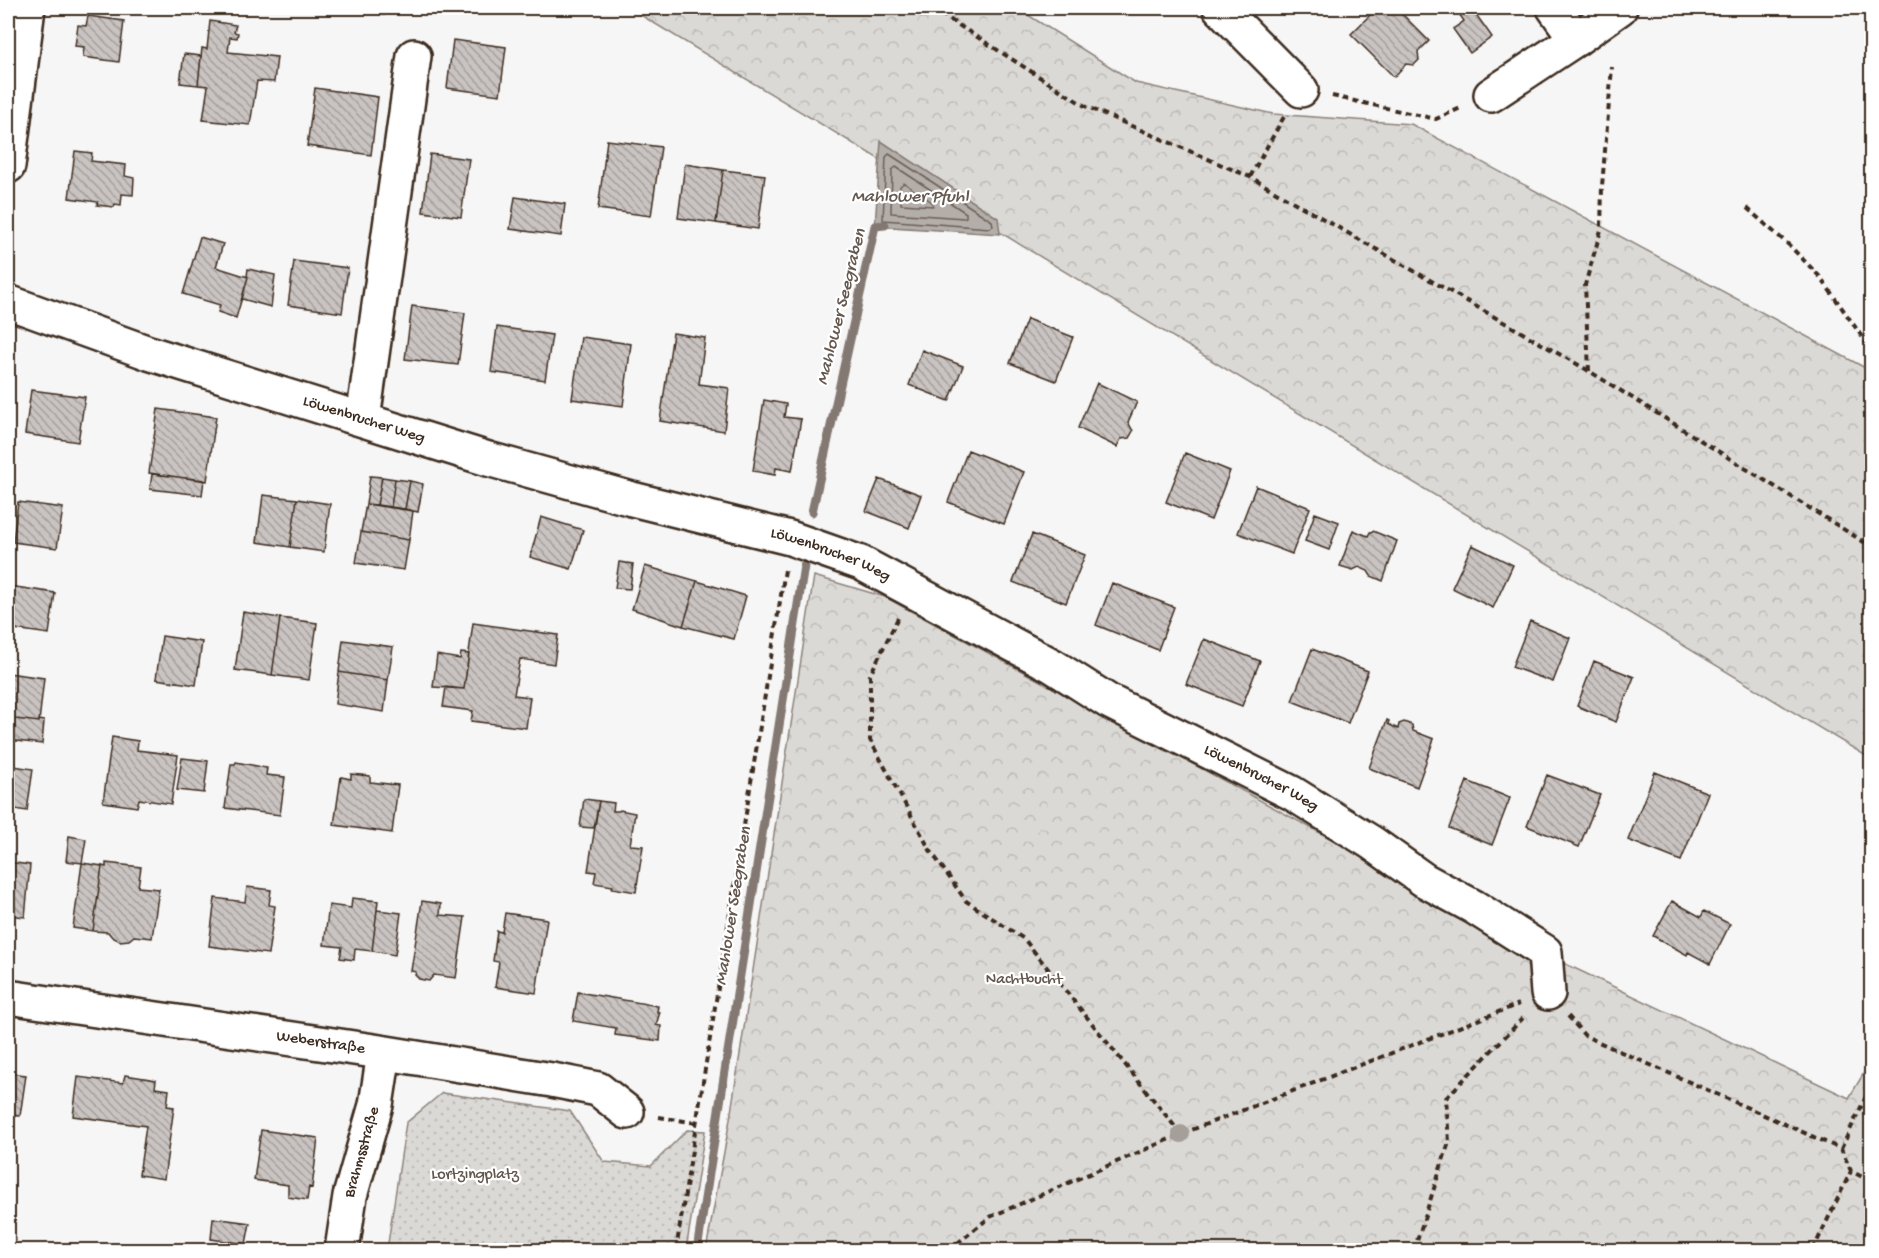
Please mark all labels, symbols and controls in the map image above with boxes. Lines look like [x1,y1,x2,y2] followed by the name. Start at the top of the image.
[852,187,969,208] water label: Mahlower Pfuhl
[812,226,872,387] water label: Mahlower Seegraben
[300,392,427,448] street label: Löwenbrucher Weg
[769,524,894,586] street label: Löwenbrucher Weg
[1200,741,1322,816] street label: Löwenbrucher Weg
[711,825,757,987] water label: Mahlower Seegraben
[986,971,1064,990] park label: Nachtbucht
[275,1027,367,1059] street label: Weberstraße
[340,1104,385,1201] street label: Brahmsstraße
[431,1166,520,1185] park label: Lortzingplatz

